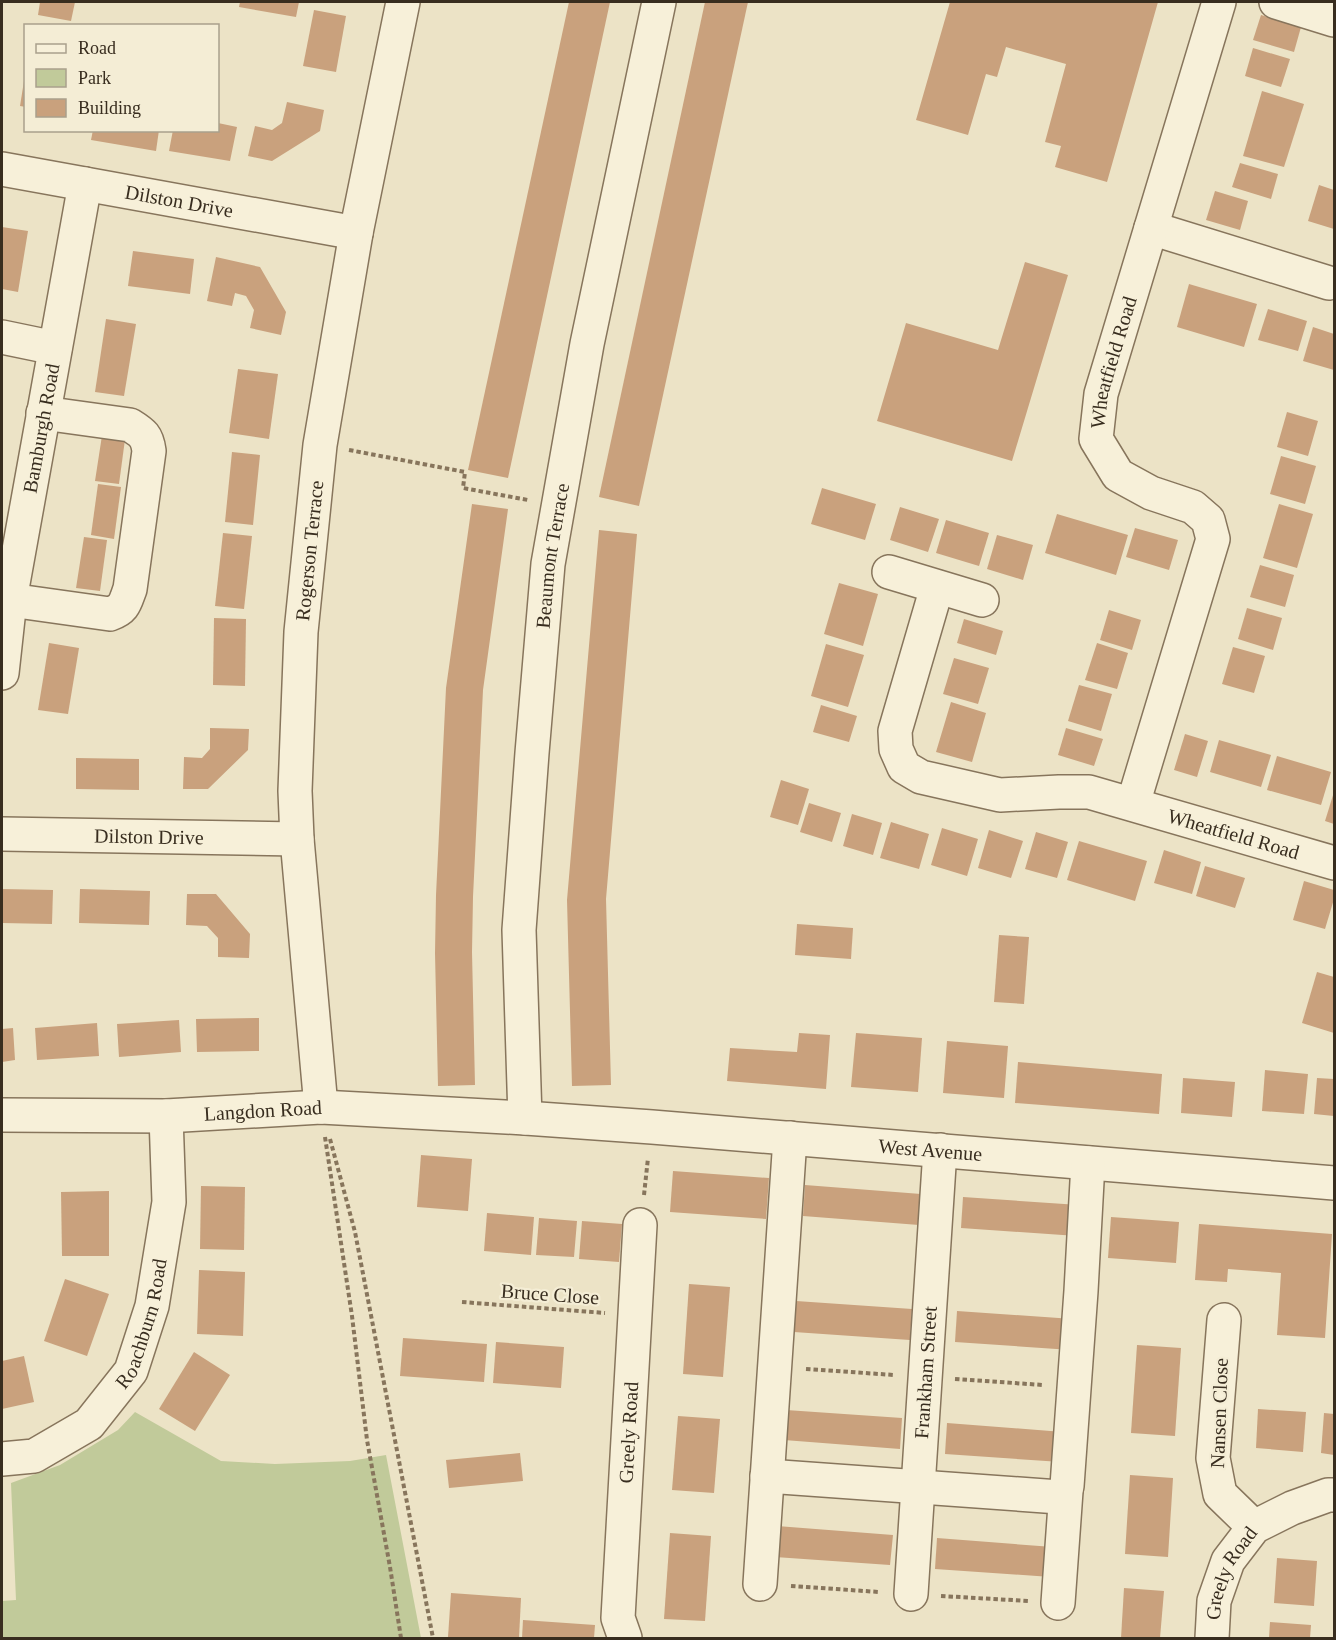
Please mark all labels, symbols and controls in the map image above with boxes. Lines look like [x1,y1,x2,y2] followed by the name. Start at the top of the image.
[24,24,219,132] legend
[78,38,116,58] text: Road
[78,68,111,88] text: Park
[78,98,141,118] text: Building
[123,180,235,222] street label: Dilston Drive
[1086,294,1141,430] street label: Wheatfield Road
[18,362,63,495] street label: Bamburgh Road
[291,479,327,622] street label: Rogerson Terrace
[532,481,573,629] street label: Beaumont Terrace
[1165,804,1302,863] street label: Wheatfield Road
[94,825,204,848] street label: Dilston Drive
[203,1096,323,1125] street label: Langdon Road
[877,1135,983,1165] street label: West Avenue
[111,1257,171,1393] street label: Roachburn Road
[500,1280,600,1308] street label: Bruce Close
[910,1305,941,1439] street label: Frankham Street
[1206,1357,1232,1469] street label: Nansen Close
[615,1381,642,1484] street label: Greely Road
[1202,1522,1261,1620] street label: Greely Road

